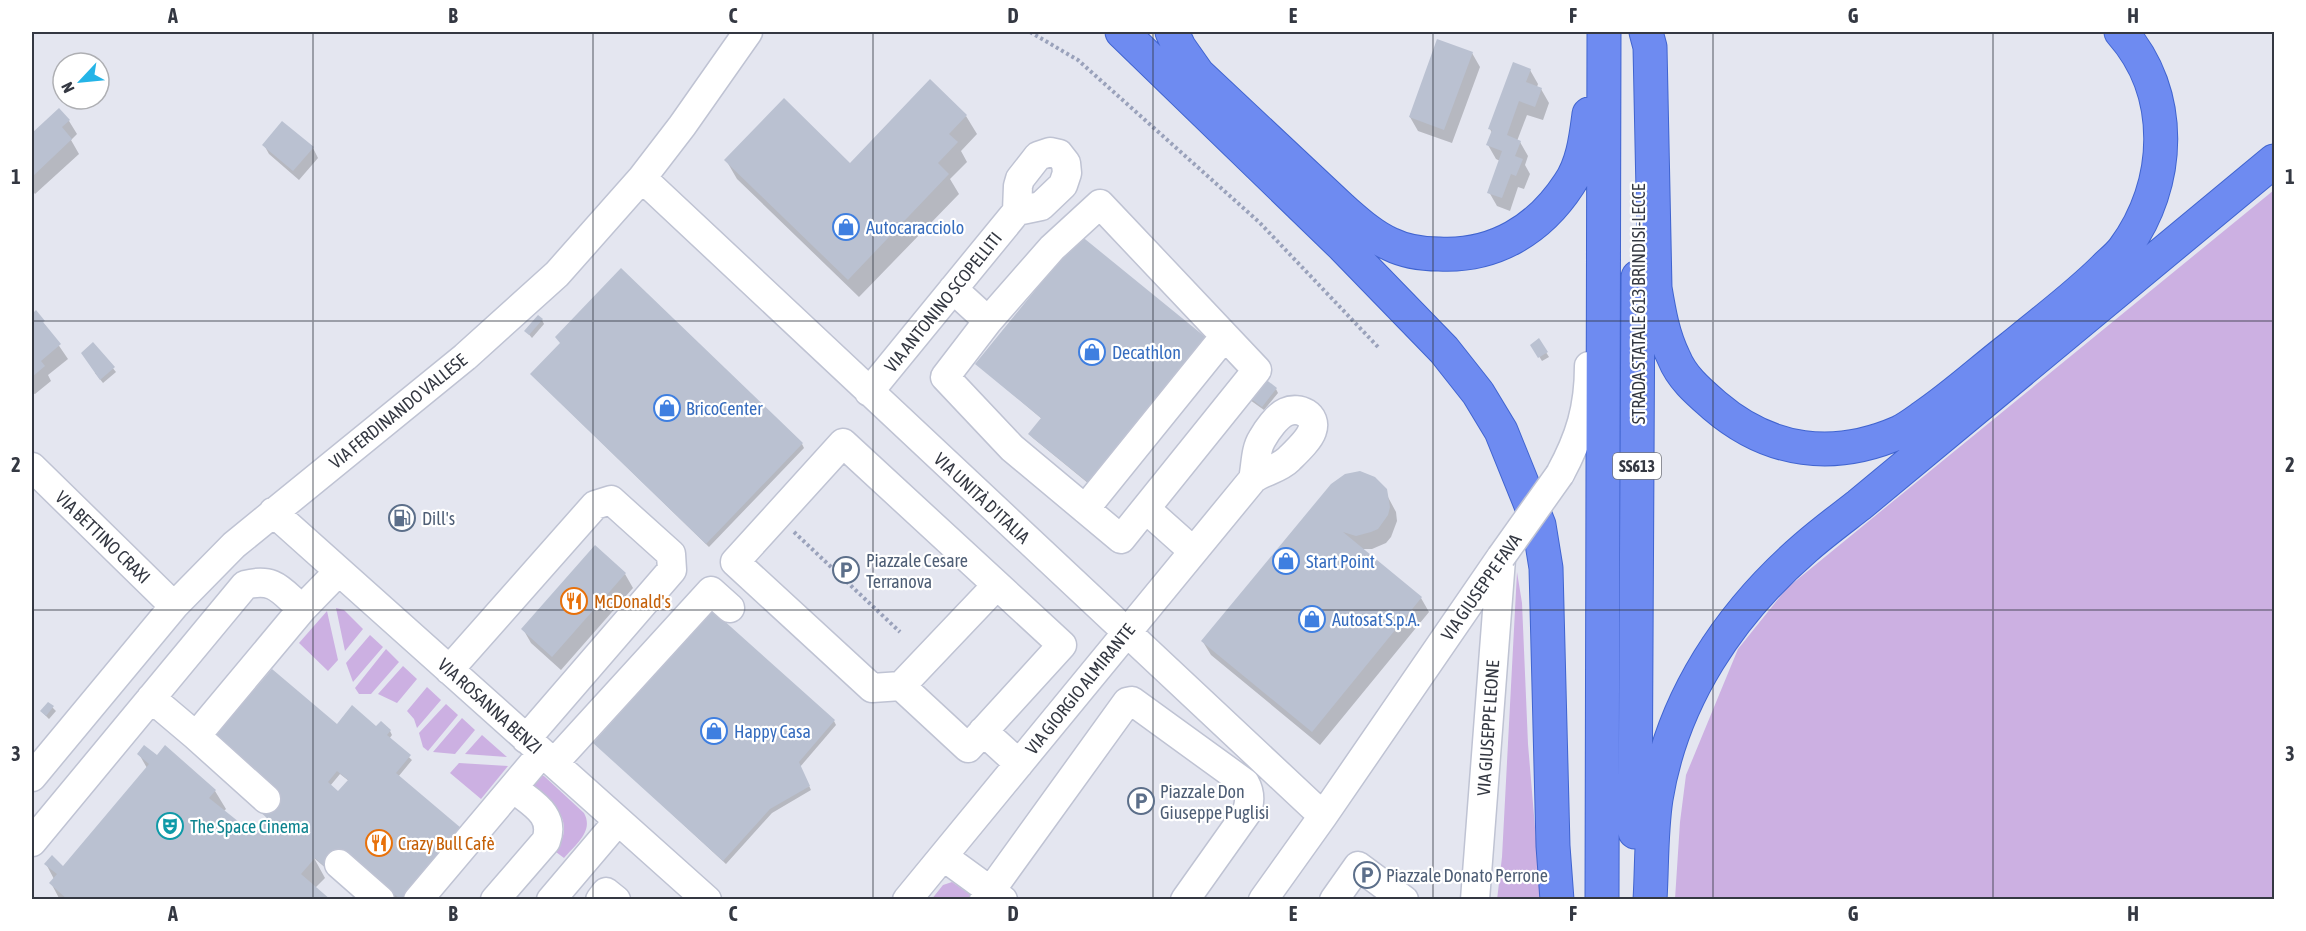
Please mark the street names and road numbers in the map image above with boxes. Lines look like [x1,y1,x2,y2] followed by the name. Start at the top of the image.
[1628,183,1649,424] street label: STRADA STATALE 613 BRINDISI-LECCE
[880,228,1006,376] street label: VIA ANTONINO SCOPELLITI
[325,349,471,473] street label: VIA FERDINANDO VALLESE
[930,448,1034,548] street label: VIA UNITÀ D'ITALIA
[1613,453,1661,479] road number: SS613
[51,487,155,587] street label: VIA BETTINO CRAXI
[1437,530,1526,644] street label: VIA GIUSEPPE FAVA
[1021,619,1139,758] street label: VIA GIORGIO ALMIRANTE
[434,654,546,758] street label: VIA ROSANNA BENZI
[1473,659,1503,797] street label: VIA GIUSEPPE LEONE

